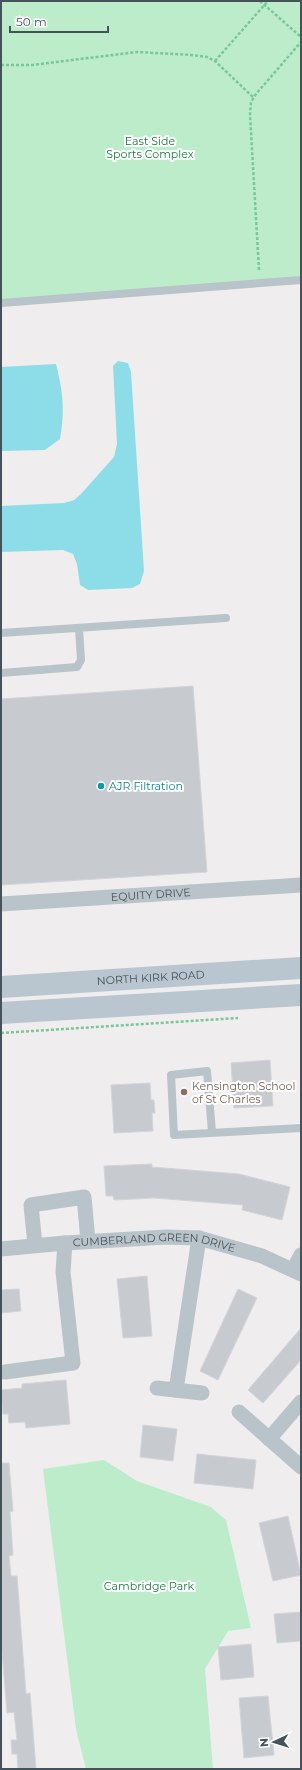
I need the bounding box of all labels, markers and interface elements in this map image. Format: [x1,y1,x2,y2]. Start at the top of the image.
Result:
scale bar [10,8,108,34]
text: 50 m [16,14,47,29]
park label: East Side Sports Complex [106,134,194,161]
place label: AJR Filtration [109,779,183,793]
marker: AJR Filtration [96,781,106,791]
street label: EQUITY DRIVE [110,885,191,904]
street label: NORTH KIRK ROAD [96,967,205,988]
place label: Kensington School of St Charles [192,1079,295,1106]
marker: Kensington School of St Charles [179,1087,189,1097]
street label: CUMBERLAND GREEN DRIVE [72,1230,237,1255]
park label: Cambridge Park [104,1579,195,1593]
north arrow [254,1722,294,1762]
text: N [257,1738,271,1748]

